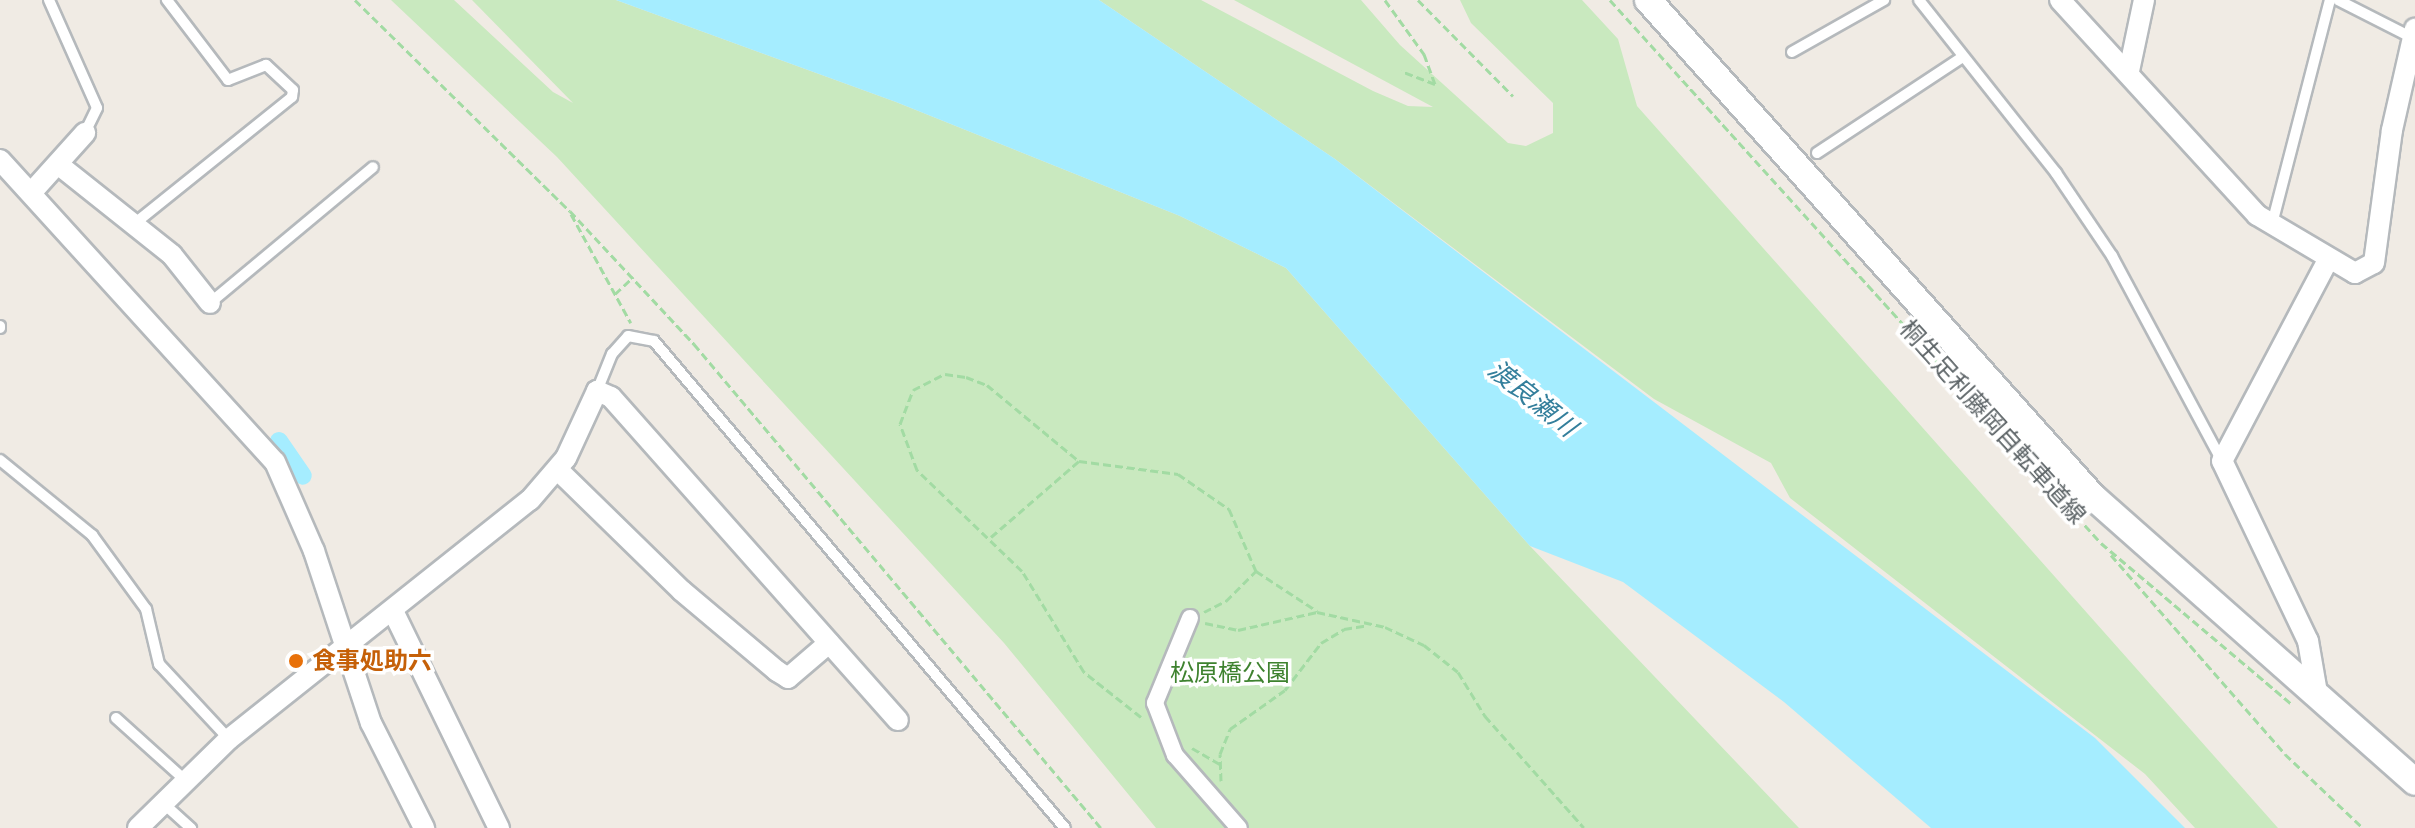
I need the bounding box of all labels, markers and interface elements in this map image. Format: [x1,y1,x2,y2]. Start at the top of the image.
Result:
street label: 桐生足利藤岡自転車道線 [1894,314,2092,530]
water label: 渡良瀬川 [1482,354,1582,444]
place label: 食事処助六 [312,647,432,675]
marker: 食事処助六 [287,652,305,670]
park label: 松原橋公園 [1170,659,1290,687]

